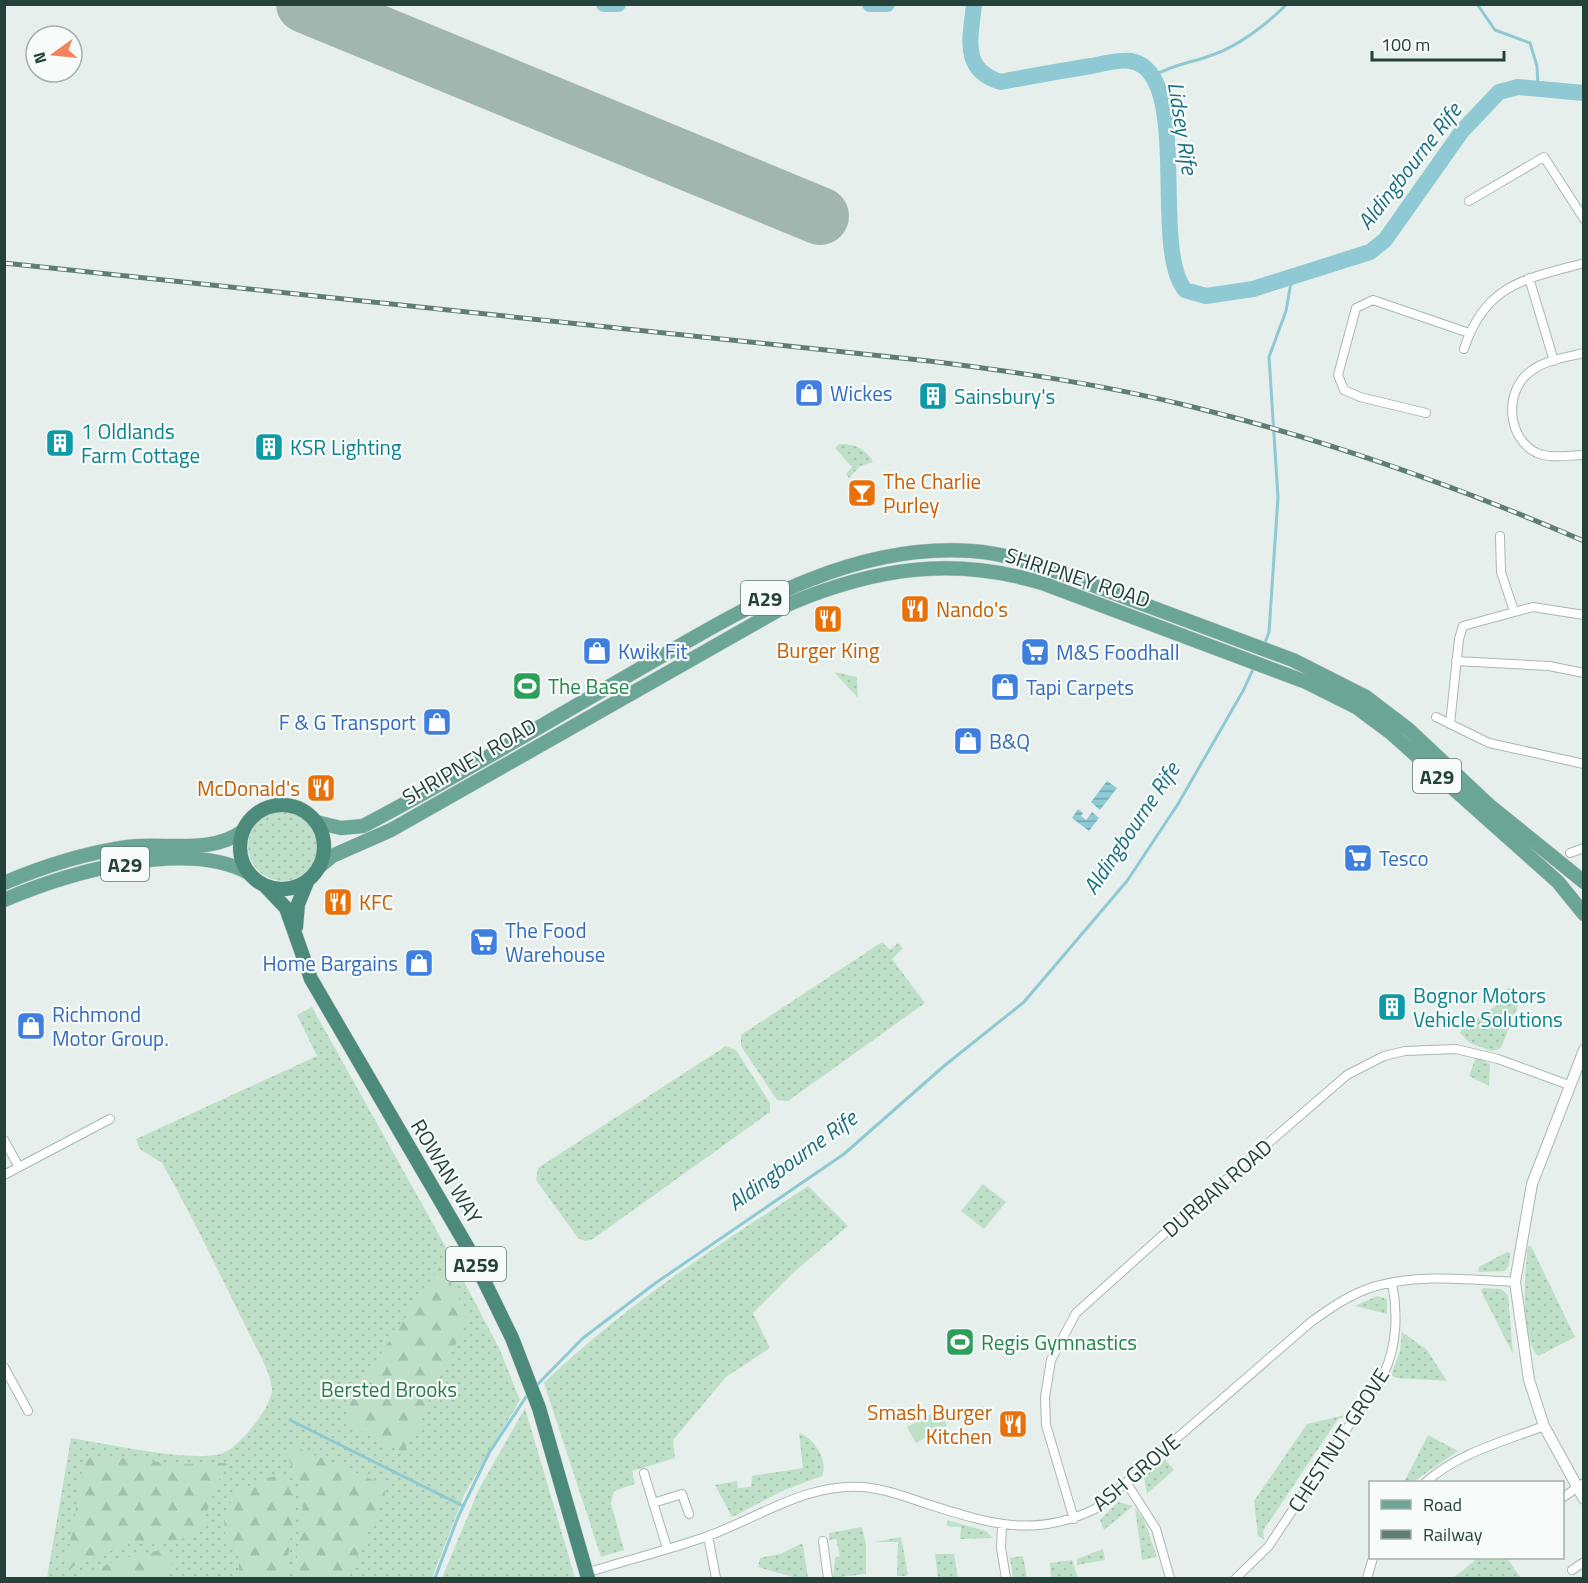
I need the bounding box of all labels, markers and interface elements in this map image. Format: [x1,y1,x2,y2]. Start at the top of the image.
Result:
north arrow [24,24,84,84]
scale bar [1372,24,1504,62]
text: 100 m [1381,31,1430,58]
text: N [26,49,53,66]
water label: Lidsey Rife [1159,79,1207,178]
water label: Aldingbourne Rife [1348,94,1471,237]
shop icon: Wickes [793,377,825,409]
place label: Wickes [830,377,893,409]
building icon: Sainsbury's [917,380,949,412]
place label: Sainsbury's [954,380,1055,412]
place label: 1 Oldlands Farm Cottage [81,415,200,471]
building icon: 1 Oldlands Farm Cottage [44,427,76,459]
building icon: KSR Lighting [253,431,285,463]
place label: KSR Lighting [290,431,402,463]
place label: The Charlie Purley [883,465,981,521]
bar icon: The Charlie Purley [846,477,878,509]
street label: SHRIPNEY ROAD [1002,539,1154,615]
road number: A29 [741,581,789,615]
restaurant icon: Nando's [899,593,931,625]
place label: Nando's [936,593,1008,625]
restaurant icon: Burger King [812,603,844,635]
place label: Burger King [776,634,880,666]
shop icon: Kwik Fit [581,635,613,667]
place label: Kwik Fit [618,635,688,667]
supermarket icon: M&S Foodhall [1019,636,1051,668]
place label: M&S Foodhall [1056,636,1180,668]
sports icon: The Base [511,670,543,702]
place label: The Base [548,670,629,702]
shop icon: Tapi Carpets [989,671,1021,703]
place label: Tapi Carpets [1026,671,1134,703]
place label: F & G Transport [279,706,417,738]
shop icon: F & G Transport [421,706,453,738]
street label: SHRIPNEY ROAD [396,710,542,812]
shop icon: B&Q [952,725,984,757]
place label: B&Q [989,725,1030,757]
water label: Aldingbourne Rife [1074,754,1189,901]
road number: A29 [1413,759,1461,793]
place label: McDonald's [197,772,300,804]
restaurant icon: McDonald's [305,772,337,804]
supermarket icon: Tesco [1342,842,1374,874]
place label: Tesco [1379,842,1429,874]
road number: A29 [101,847,149,881]
restaurant icon: KFC [322,886,354,918]
place label: KFC [359,886,393,918]
place label: The Food Warehouse [505,914,605,970]
supermarket icon: The Food Warehouse [468,926,500,958]
place label: Home Bargains [263,947,398,979]
shop icon: Home Bargains [403,947,435,979]
place label: Bognor Motors Vehicle Solutions [1413,979,1563,1035]
building icon: Bognor Motors Vehicle Solutions [1376,991,1408,1023]
place label: Richmond Motor Group. [52,998,169,1054]
shop icon: Richmond Motor Group. [15,1010,47,1042]
water label: Aldingbourne Rife [720,1100,865,1219]
street label: ROWAN WAY [403,1113,491,1230]
street label: DURBAN ROAD [1155,1131,1279,1245]
road number: A259 [446,1247,506,1281]
sports icon: Regis Gymnastics [944,1326,976,1358]
place label: Regis Gymnastics [981,1326,1137,1358]
street label: CHESTNUT GROVE [1279,1362,1397,1518]
park label: Bersted Brooks [321,1373,457,1405]
place label: Smash Burger Kitchen [867,1396,992,1452]
restaurant icon: Smash Burger Kitchen [997,1408,1029,1440]
street label: ASH GROVE [1085,1426,1187,1518]
legend [1369,1481,1564,1559]
text: Road [1423,1491,1462,1518]
text: Railway [1423,1521,1483,1548]

